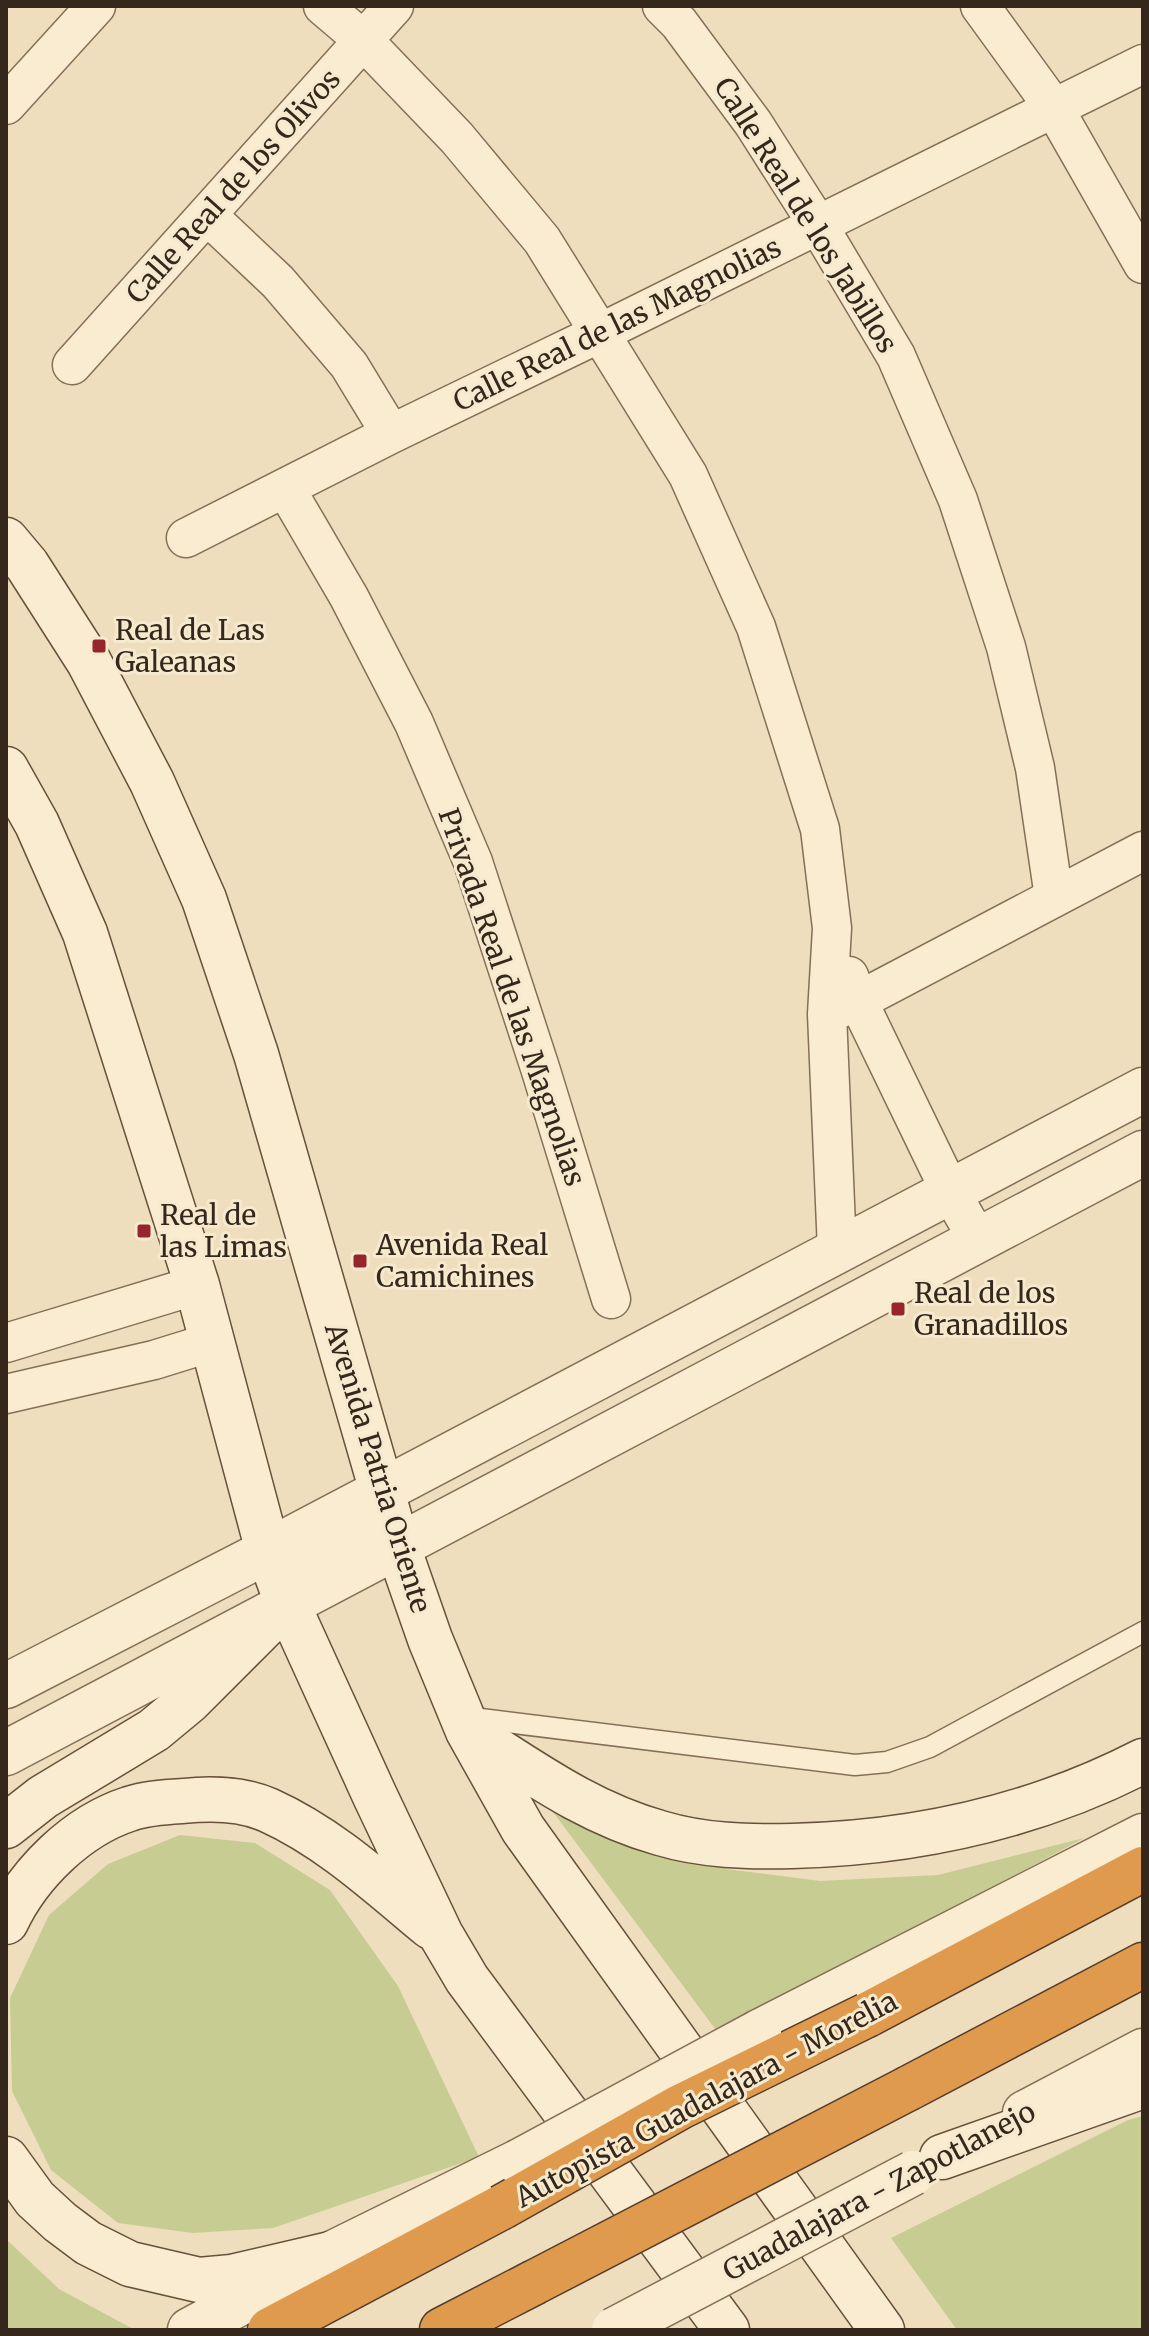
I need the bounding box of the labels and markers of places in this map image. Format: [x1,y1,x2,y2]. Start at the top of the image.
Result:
place label: Real de Las Galeanas [115,612,265,680]
marker: Real de Las Galeanas [90,637,108,655]
place label: Real de las Limas [160,1197,287,1265]
marker: Real de las Limas [135,1222,153,1240]
place label: Avenida Real Camichines [375,1227,549,1295]
marker: Avenida Real Camichines [351,1252,369,1270]
place label: Real de los Granadillos [914,1275,1068,1343]
marker: Real de los Granadillos [889,1300,907,1318]

